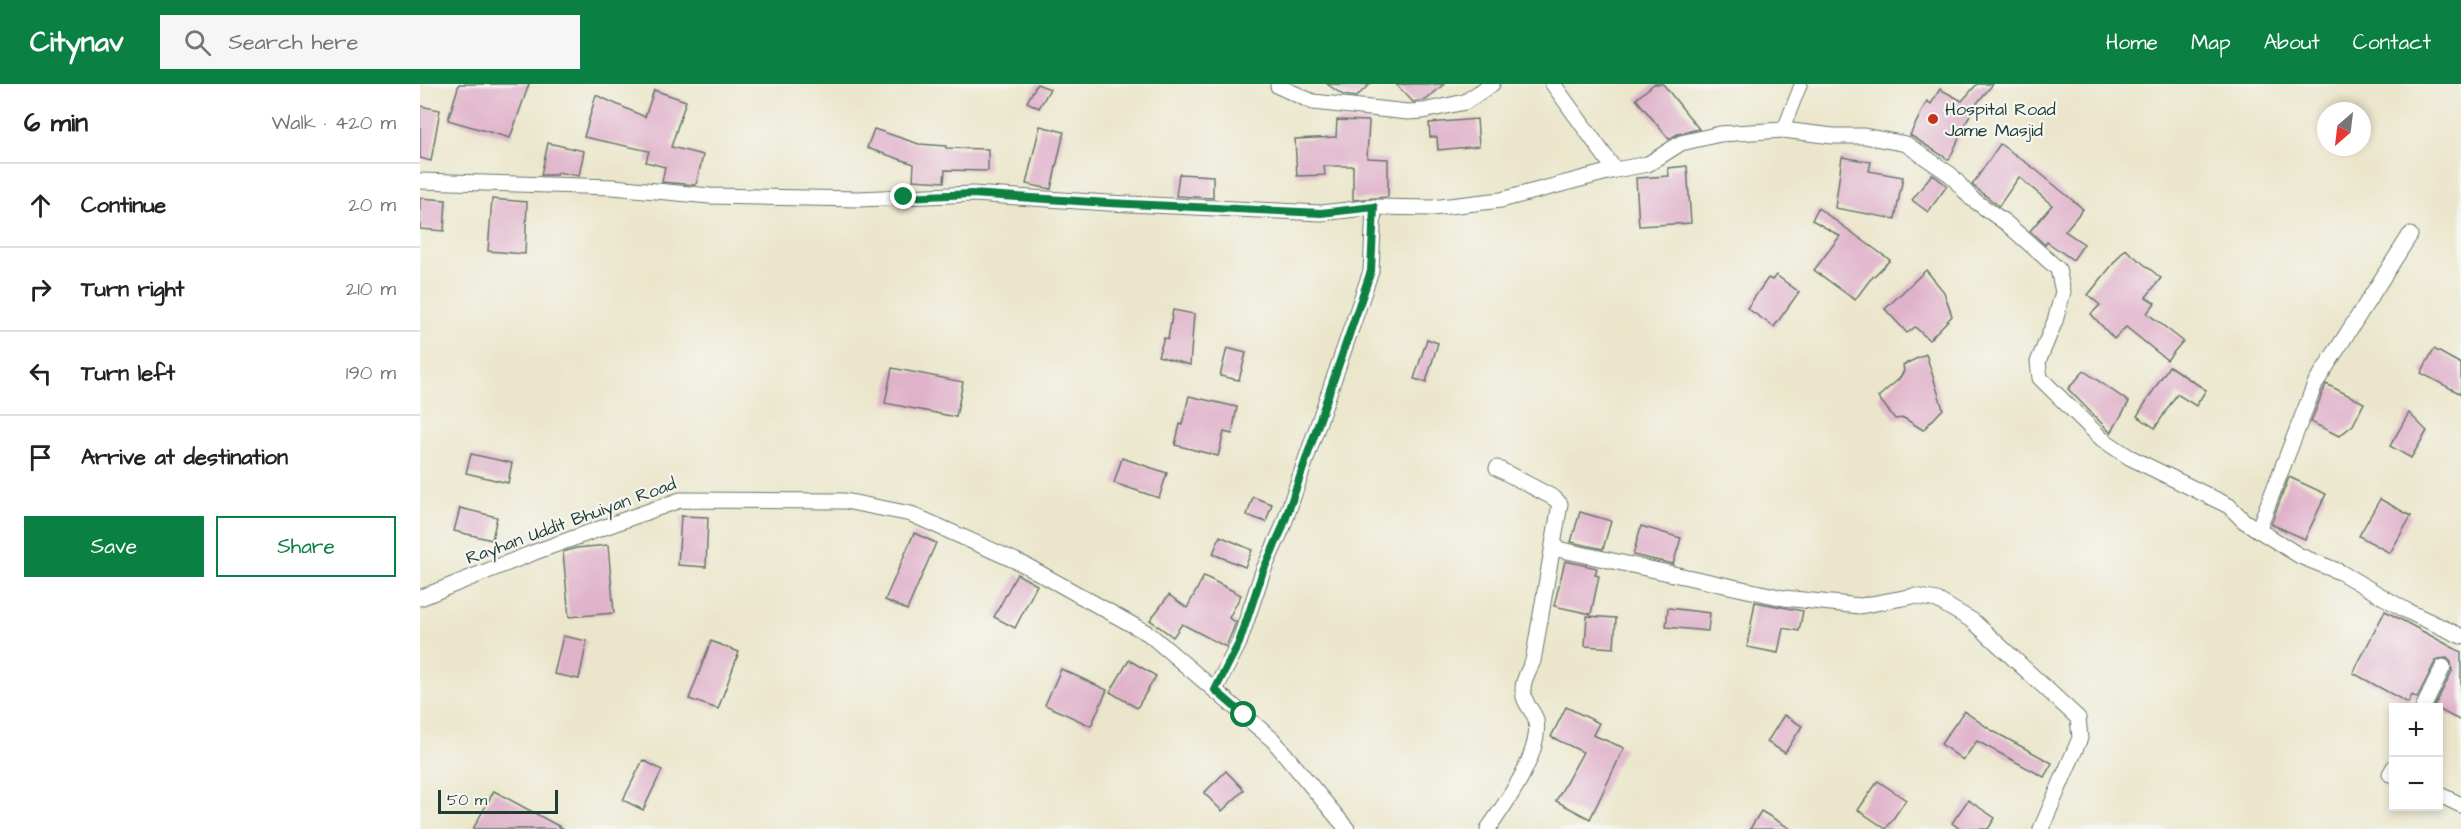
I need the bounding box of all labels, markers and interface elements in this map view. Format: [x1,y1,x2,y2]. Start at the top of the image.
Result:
search box [160,15,580,69]
text: Citynav [30,23,124,62]
icon: search [181,26,214,59]
text: Search here [229,27,358,58]
text: Home [2106,28,2158,57]
text: Map [2191,28,2231,57]
text: About [2264,28,2320,57]
text: Contact [2353,28,2431,57]
place label: Hospital Road Jame Masjid [1945,97,2056,143]
north arrow [2317,102,2371,156]
text: 6 min [24,105,88,141]
text: Walk · 420 m [272,109,396,137]
marker: Hospital Road Jame Masjid [1926,112,1940,126]
route end [890,183,916,209]
icon: ahead [24,189,57,222]
text: Continue [81,190,166,221]
text: 20 m [348,191,396,219]
icon: right [24,273,57,306]
text: Turn right [81,274,184,305]
text: 210 m [346,275,396,303]
icon: left [24,357,57,390]
text: Turn left [81,358,175,389]
text: 190 m [346,359,396,387]
icon: arrive [24,441,57,474]
text: Arrive at destination [81,442,288,473]
street label: Rayhan Uddit Bhuiyan Road [462,471,680,572]
button: Save [24,516,204,577]
button: Share [216,516,396,577]
route start [1230,701,1256,727]
map controls [2389,703,2443,811]
button: + [2389,703,2443,757]
button: − [2389,757,2443,811]
scale bar [438,787,558,814]
text: 50 m [447,789,487,811]

